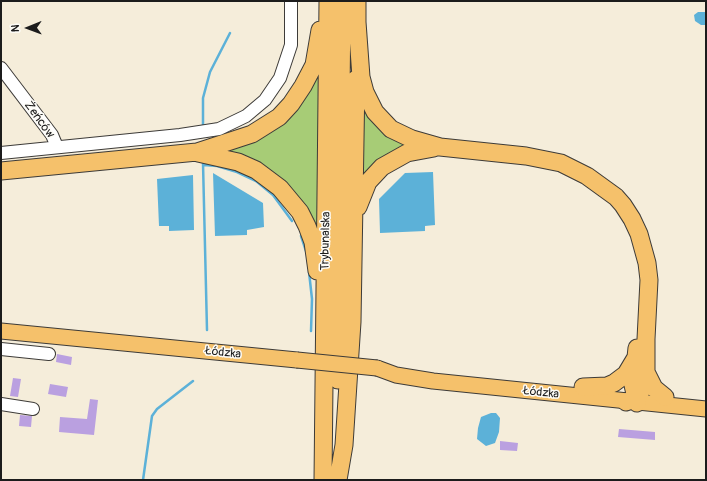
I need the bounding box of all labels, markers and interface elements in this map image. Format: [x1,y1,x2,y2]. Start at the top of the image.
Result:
north arrow [8,8,48,48]
text: N [9,24,22,32]
street label: Żeńców [21,99,57,141]
street label: Trybunalska [318,211,334,271]
street label: Łódzka [204,344,242,362]
street label: Łódzka [522,384,560,402]

